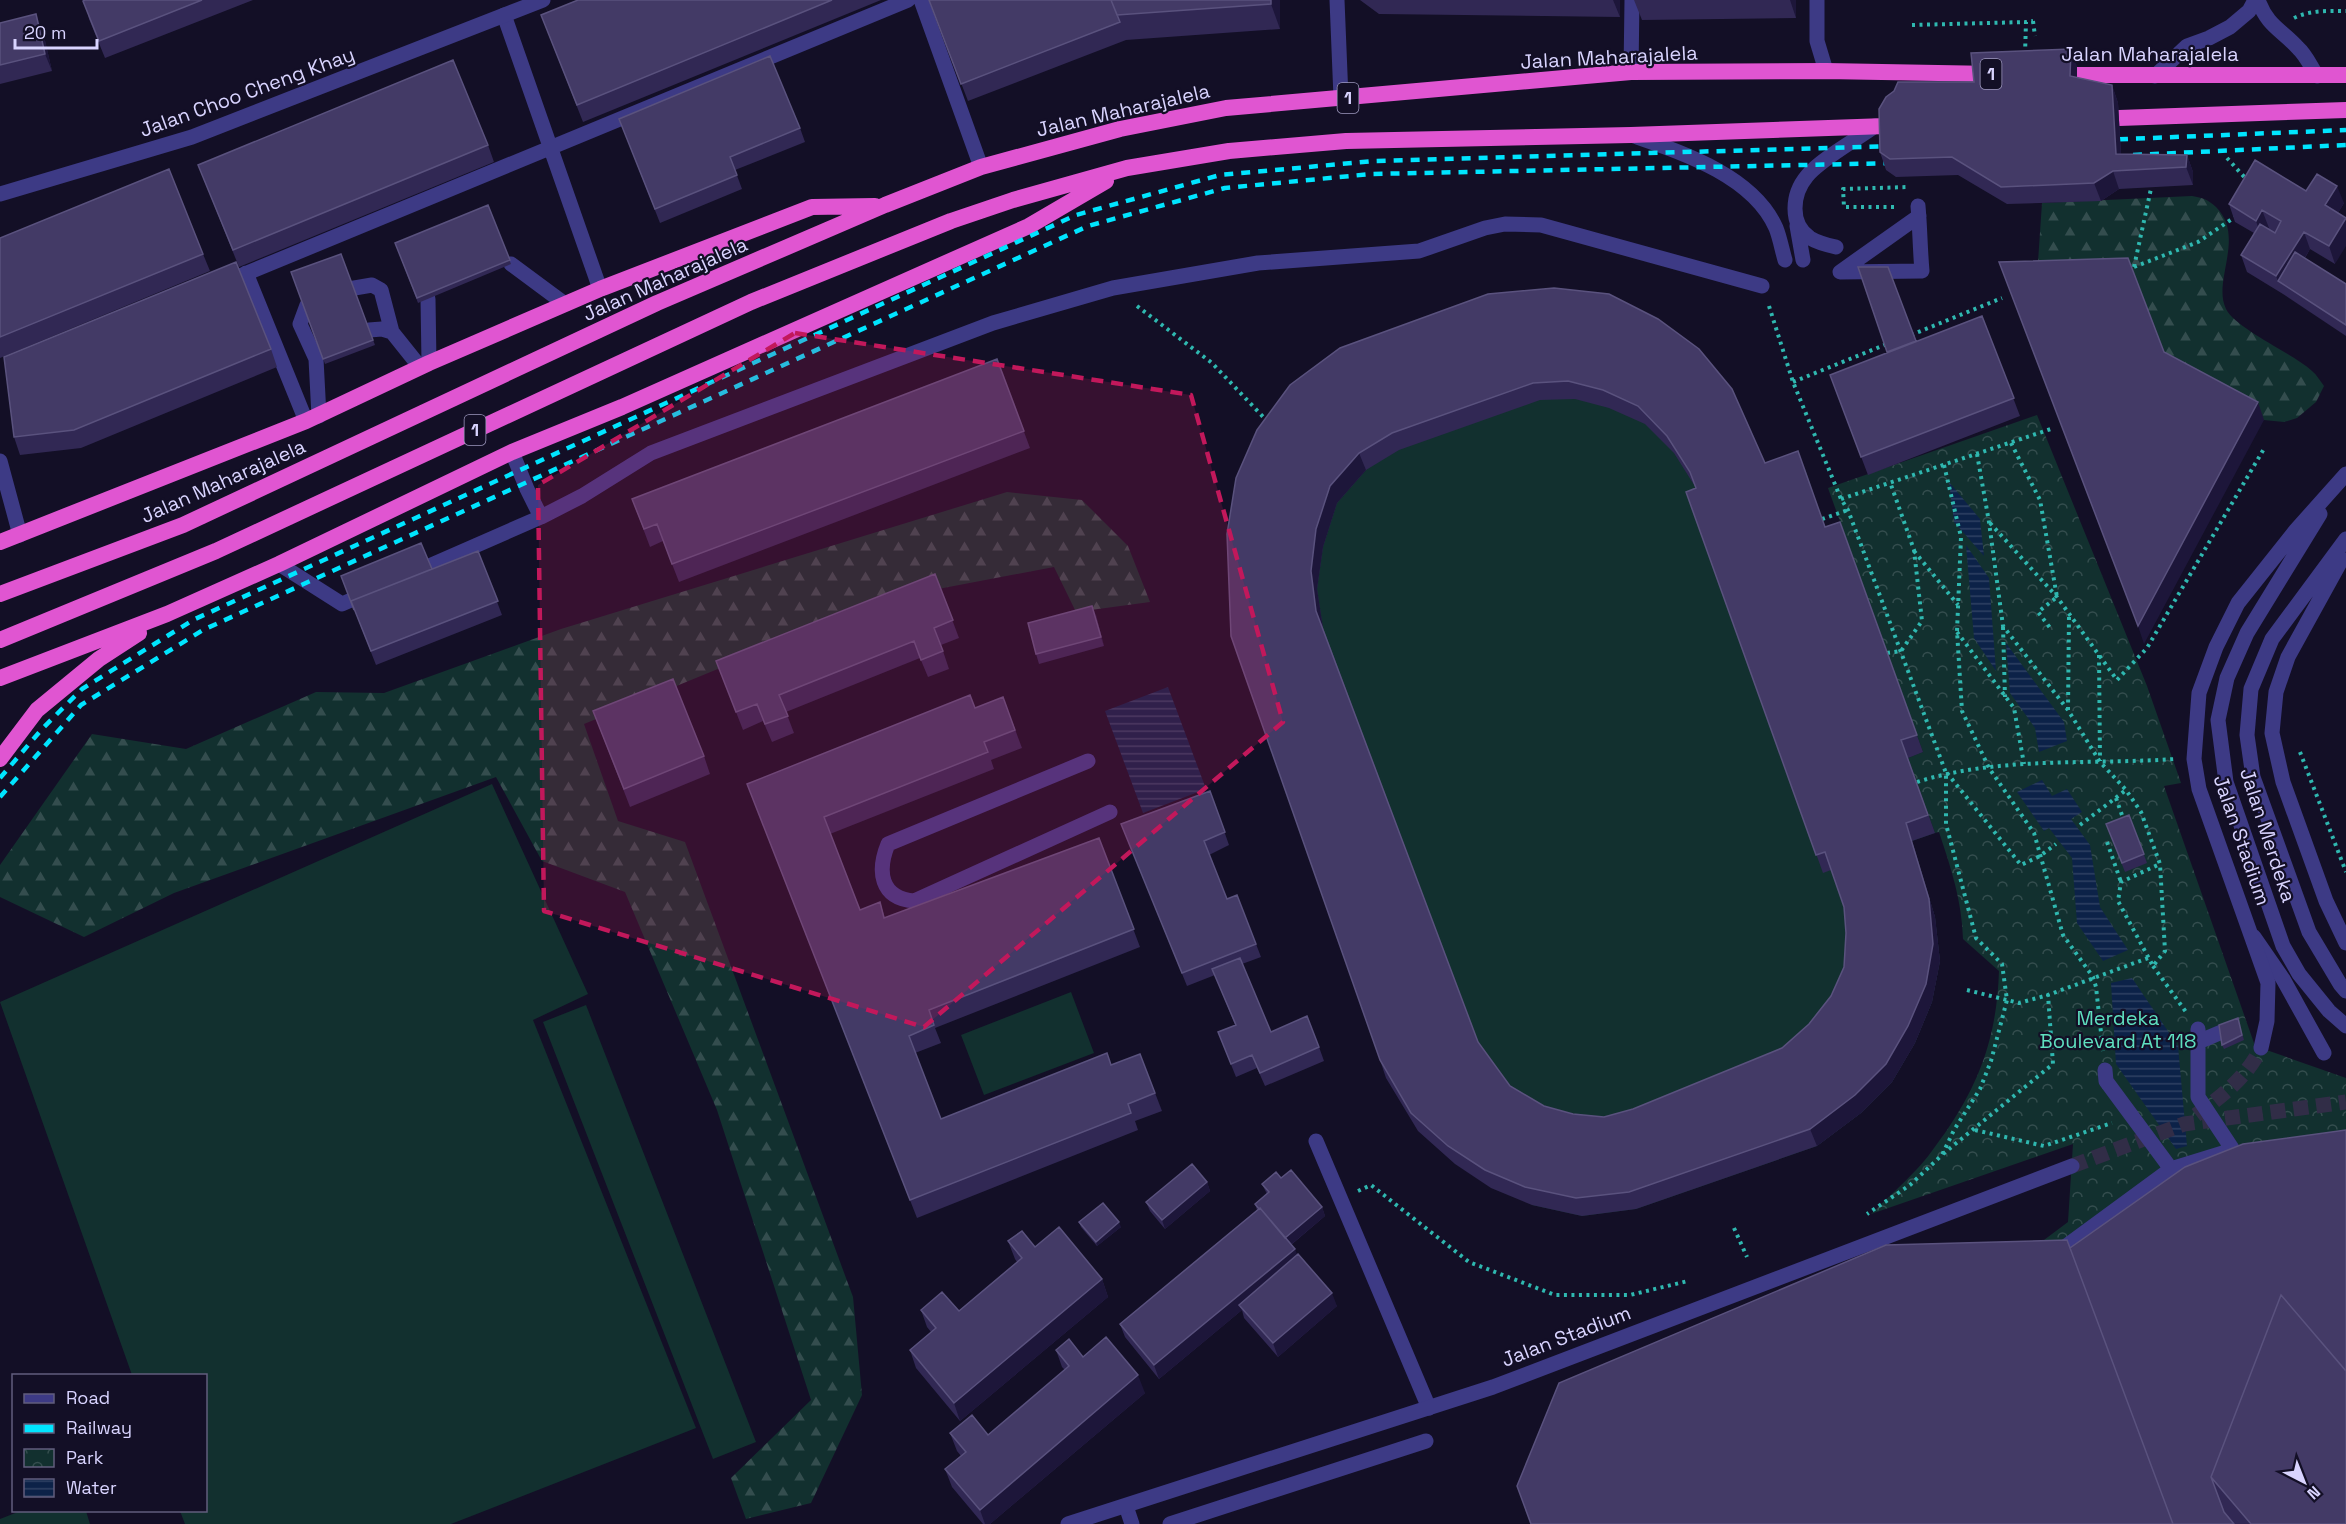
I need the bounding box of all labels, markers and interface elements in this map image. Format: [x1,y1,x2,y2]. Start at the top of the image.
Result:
scale bar [15,12,98,50]
text: 20 m [24,21,67,44]
street label: Jalan Maharajalela [1520,39,1698,75]
street label: Jalan Choo Cheng Khay [136,41,358,143]
street label: Jalan Maharajalela [2061,41,2239,67]
road number: 1 [1980,59,2002,89]
street label: Jalan Maharajalela [1034,77,1212,143]
road number: 1 [1338,83,1358,113]
street label: Jalan Maharajalela [579,231,751,327]
road number: 1 [464,415,486,445]
street label: Jalan Maharajalela [137,433,309,529]
street label: Jalan Merdeka [2234,765,2302,905]
street label: Jalan Stadium [2207,771,2277,909]
park label: Merdeka Boulevard At 118 [2040,1005,2196,1054]
street label: Jalan Stadium [1498,1299,1634,1373]
legend [12,1374,207,1512]
text: Road [66,1386,110,1409]
text: Railway [66,1416,132,1439]
text: Park [66,1446,104,1469]
north arrow [2274,1452,2334,1512]
text: Water [66,1476,117,1499]
text: N [2303,1481,2325,1504]

